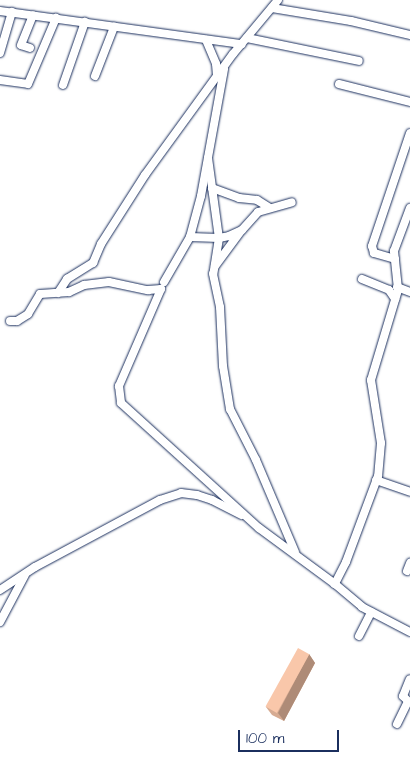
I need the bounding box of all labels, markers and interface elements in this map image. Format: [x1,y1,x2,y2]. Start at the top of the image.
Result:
scale bar [240,720,341,752]
text: 100 m [246,728,285,749]

